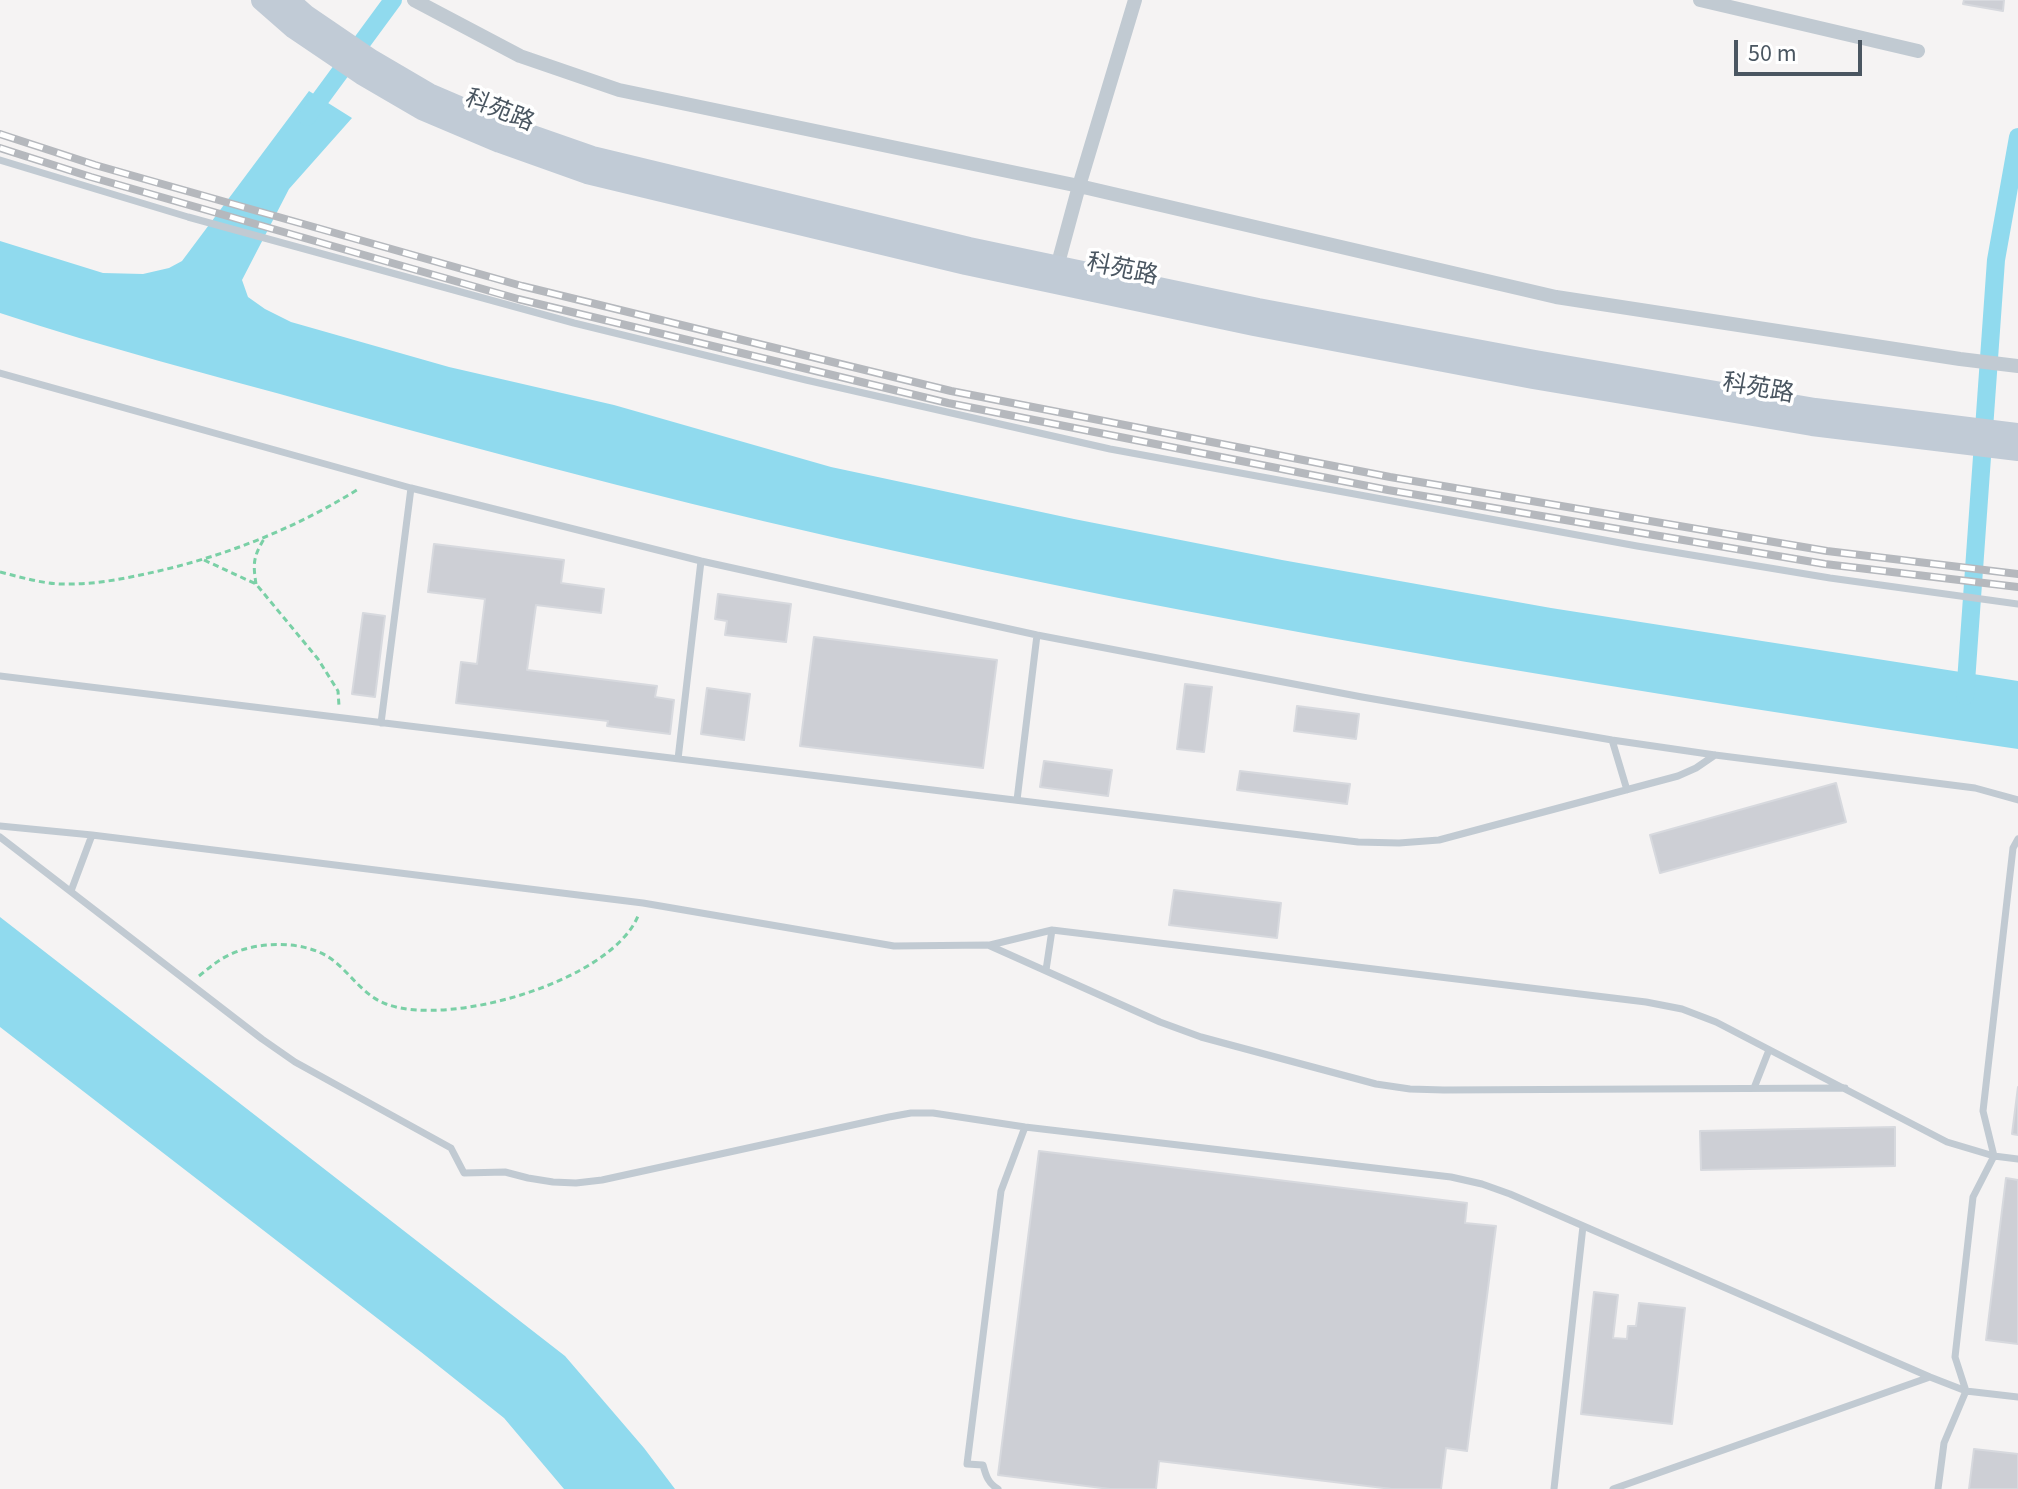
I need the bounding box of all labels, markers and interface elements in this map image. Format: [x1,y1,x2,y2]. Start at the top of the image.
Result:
scale bar [1738,24,1866,74]
text: 50 m [1748,36,1797,71]
street label: 科苑路 [460,85,538,139]
street label: 科苑路 [1084,249,1160,293]
street label: 科苑路 [1720,370,1796,410]

